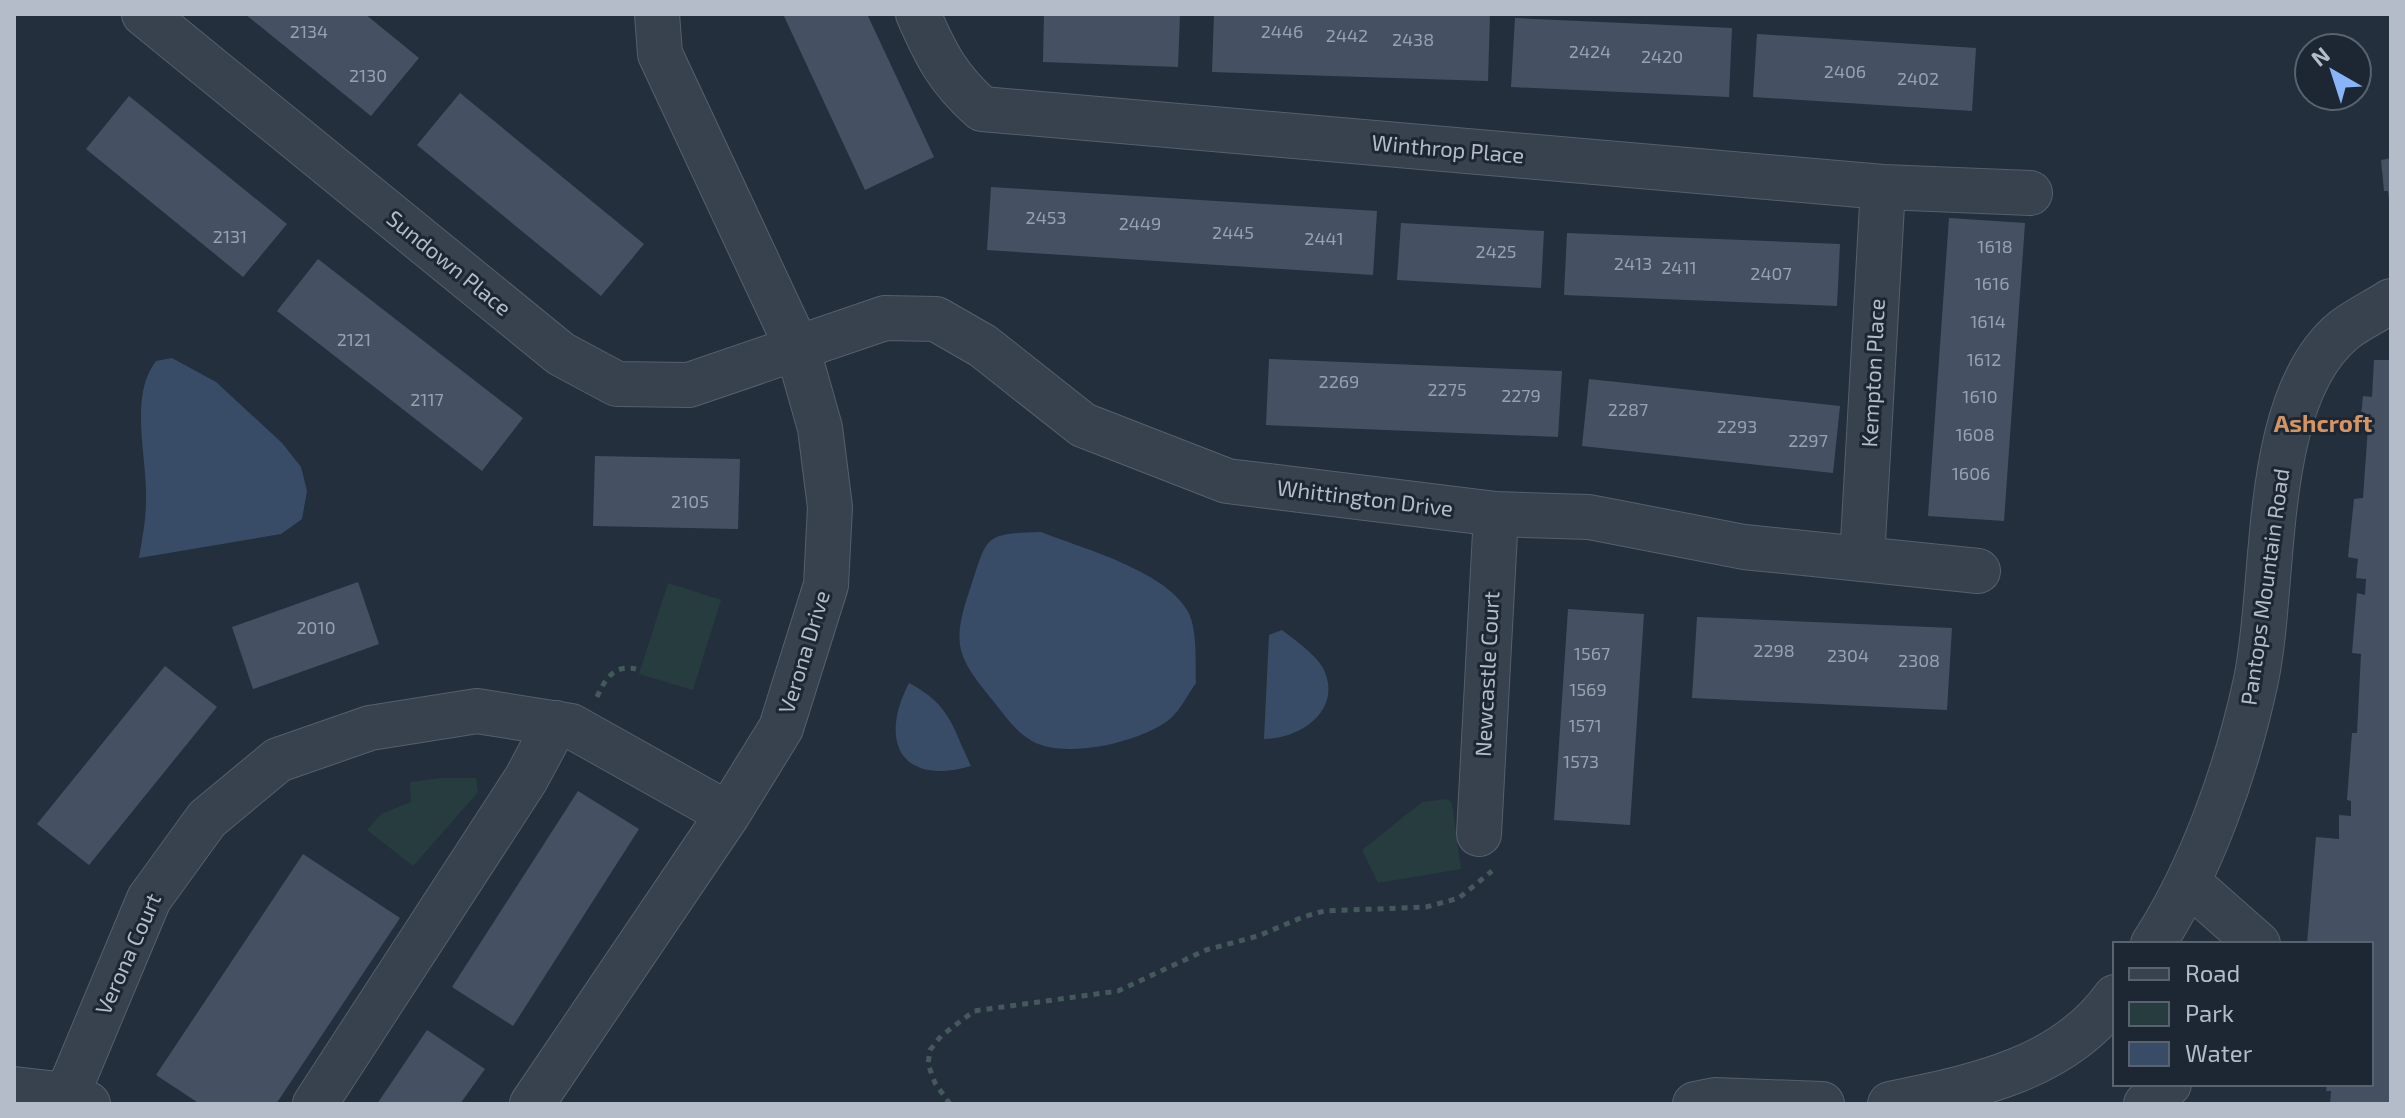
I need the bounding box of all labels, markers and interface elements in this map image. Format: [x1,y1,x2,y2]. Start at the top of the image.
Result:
house number: 2134 [290,20,328,42]
house number: 2446 [1261,20,1303,42]
house number: 2442 [1326,24,1368,46]
house number: 2438 [1392,28,1434,50]
north arrow [2293,32,2373,112]
house number: 2424 [1569,40,1611,62]
text: N [2305,41,2334,71]
house number: 2420 [1641,45,1683,67]
house number: 2406 [1824,60,1866,82]
house number: 2130 [349,64,387,86]
house number: 2402 [1897,67,1939,89]
street label: Winthrop Place [1371,128,1525,168]
street label: Sundown Place [382,204,517,320]
house number: 2453 [1026,206,1066,228]
house number: 2449 [1119,212,1161,234]
house number: 2445 [1212,221,1254,243]
house number: 2131 [213,225,247,247]
house number: 2441 [1304,227,1344,249]
house number: 1618 [1977,235,2013,257]
house number: 2425 [1476,240,1516,262]
house number: 2413 [1614,252,1652,274]
house number: 2411 [1661,256,1697,278]
house number: 2407 [1750,262,1792,284]
house number: 1616 [1975,272,2009,294]
street label: Kempton Place [1855,298,1889,448]
house number: 1614 [1970,310,2006,332]
house number: 2121 [337,328,371,350]
house number: 1612 [1967,348,2001,370]
house number: 2269 [1319,370,1359,392]
house number: 2275 [1427,378,1467,400]
house number: 2279 [1501,384,1541,406]
house number: 1610 [1962,385,1998,407]
house number: 2117 [410,388,444,410]
house number: 2287 [1608,398,1648,420]
district label: Ashcroft [2274,408,2373,437]
house number: 2293 [1717,415,1757,437]
house number: 1608 [1955,423,1995,445]
house number: 2297 [1788,429,1828,451]
house number: 1606 [1952,462,1990,484]
street label: Pantops Mountain Road [2235,467,2294,707]
street label: Whittington Drive [1276,473,1455,521]
house number: 2105 [671,490,709,512]
street label: Verona Drive [772,587,834,716]
street label: Newcastle Court [1469,590,1503,757]
house number: 2010 [297,616,336,638]
house number: 2298 [1753,639,1795,661]
house number: 1567 [1574,642,1610,664]
house number: 2304 [1827,644,1869,666]
house number: 2308 [1898,649,1940,671]
house number: 1569 [1569,678,1607,700]
house number: 1571 [1568,714,1602,736]
house number: 1573 [1563,750,1599,772]
street label: Verona Court [89,889,165,1018]
legend [2113,942,2373,1086]
text: Road [2185,958,2240,987]
text: Park [2185,998,2234,1027]
text: Water [2185,1038,2253,1067]

